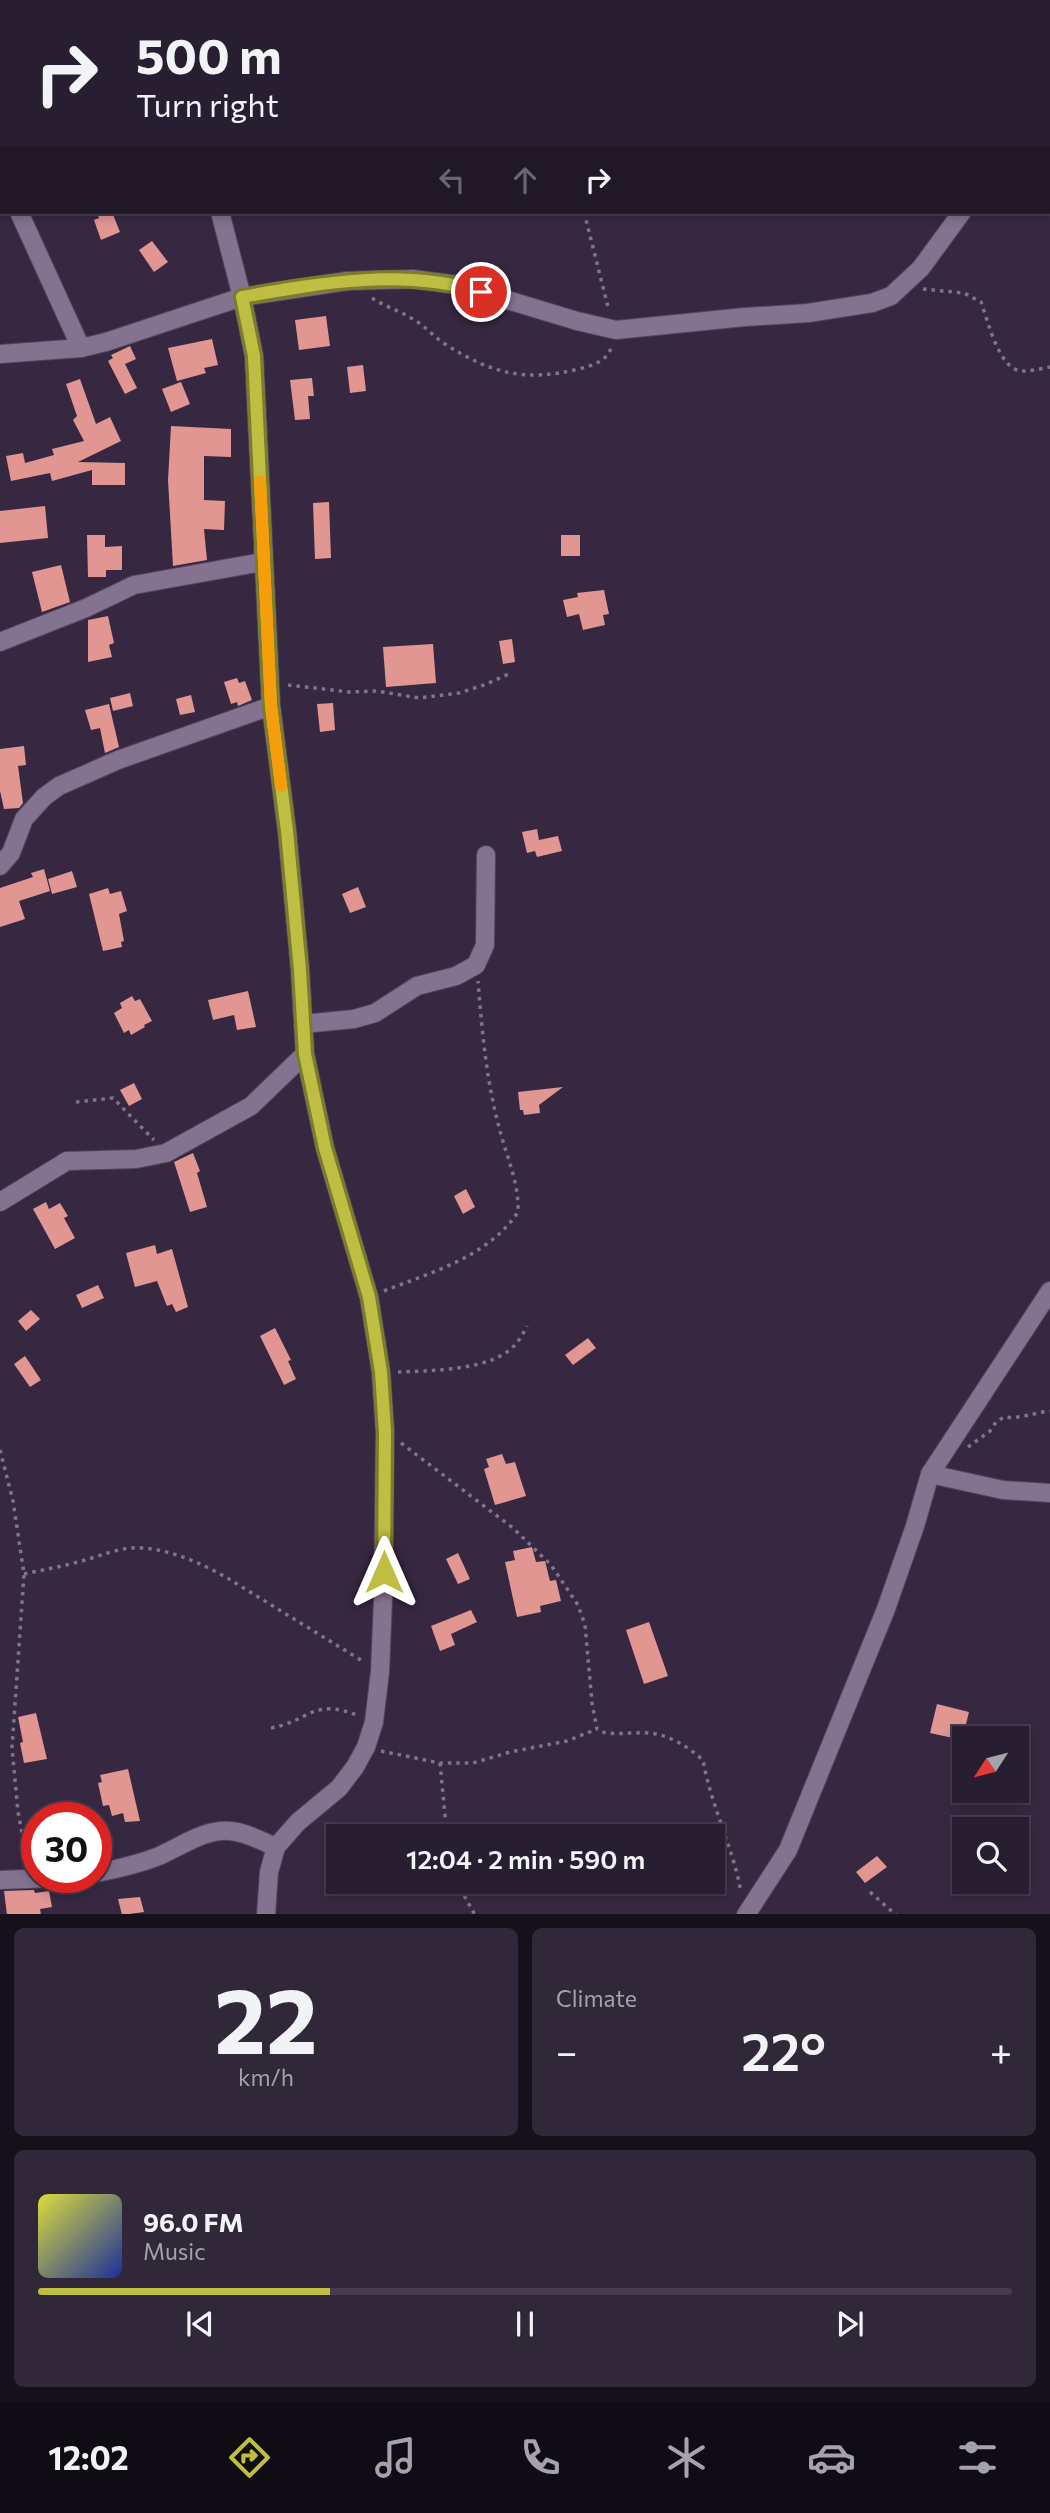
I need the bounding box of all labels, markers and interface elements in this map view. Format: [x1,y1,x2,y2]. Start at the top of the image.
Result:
text: 500 m [136,24,282,84]
icon: right [21,28,112,119]
text: Turn right [136,84,279,124]
icon: left [433,161,471,199]
icon: ahead [506,161,544,199]
icon: right [579,161,617,199]
pin [451,262,511,322]
icon: arrive [462,273,500,311]
position arrow [347,1535,421,1609]
north arrow [952,1726,1029,1802]
map controls [952,1726,1029,1894]
speed limit sign: 30 [21,1802,112,1893]
button: search [952,1817,1029,1894]
text: 12:04 · 2 min · 590 m [406,1843,645,1874]
text: 22 [214,1961,318,2073]
text: Climate [556,1984,637,2012]
text: 22° [741,2018,826,2082]
text: − [556,2027,578,2074]
text: + [990,2027,1012,2074]
text: km/h [238,2063,294,2091]
text: 96.0 FM [143,2206,244,2237]
text: Music [143,2237,206,2265]
icon: previous [181,2305,219,2343]
icon: pause [506,2305,544,2343]
icon: next [831,2305,869,2343]
icon: directions [225,2433,274,2482]
icon: music [371,2433,420,2482]
icon: phone [516,2433,565,2482]
icon: climate [662,2433,711,2482]
icon: car [807,2433,856,2482]
icon: filters [953,2433,1002,2482]
text: 12:02 [48,2437,129,2477]

